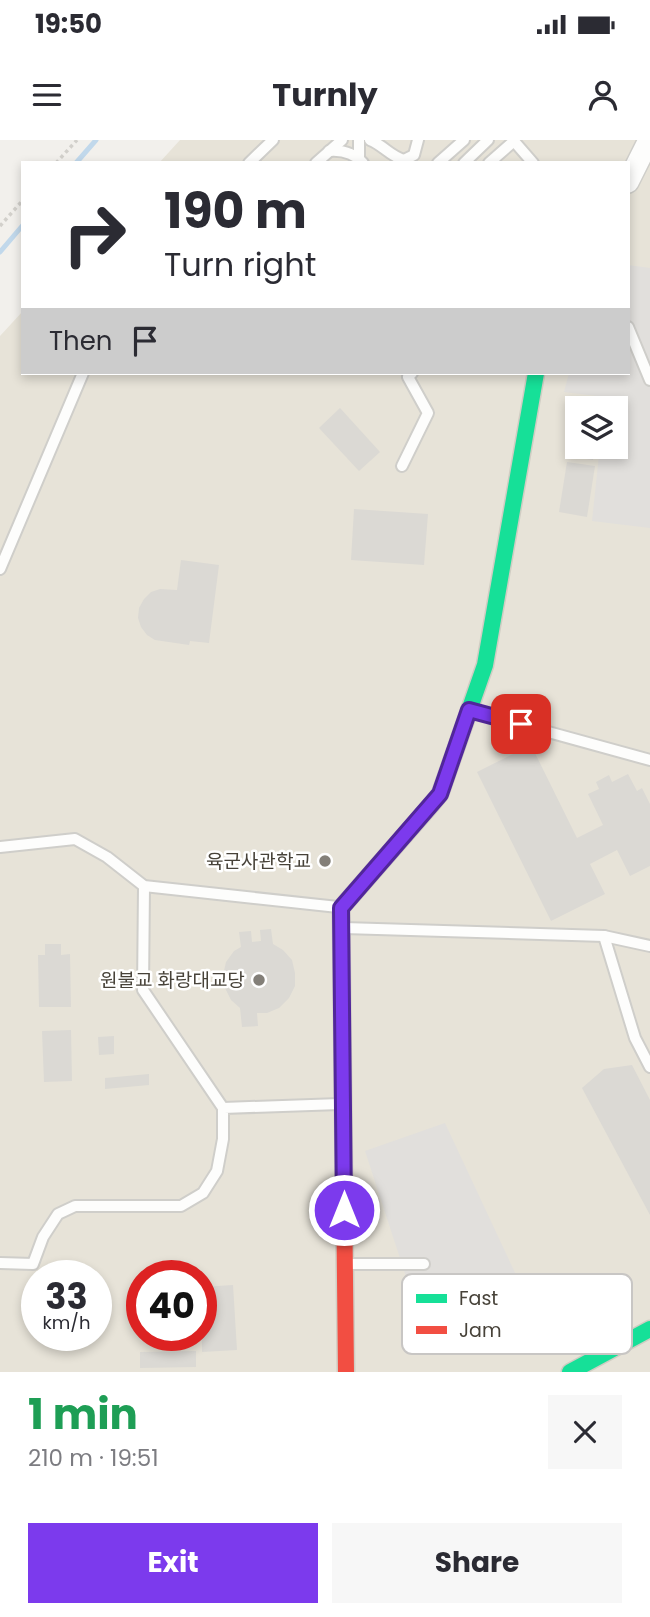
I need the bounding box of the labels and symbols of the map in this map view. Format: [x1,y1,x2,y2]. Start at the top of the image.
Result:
pin [491,694,551,754]
place label: 육군사관학교 [206,848,311,875]
marker: 육군사관학교 [317,853,333,869]
place label: 원불교 화랑대교당 [100,967,245,994]
marker: 원불교 화랑대교당 [251,972,267,988]
position arrow [307,1173,381,1247]
speed limit sign: 40 [126,1260,217,1351]
legend [402,1274,632,1354]
text: Fast [459,1285,498,1312]
text: Jam [459,1317,501,1344]

